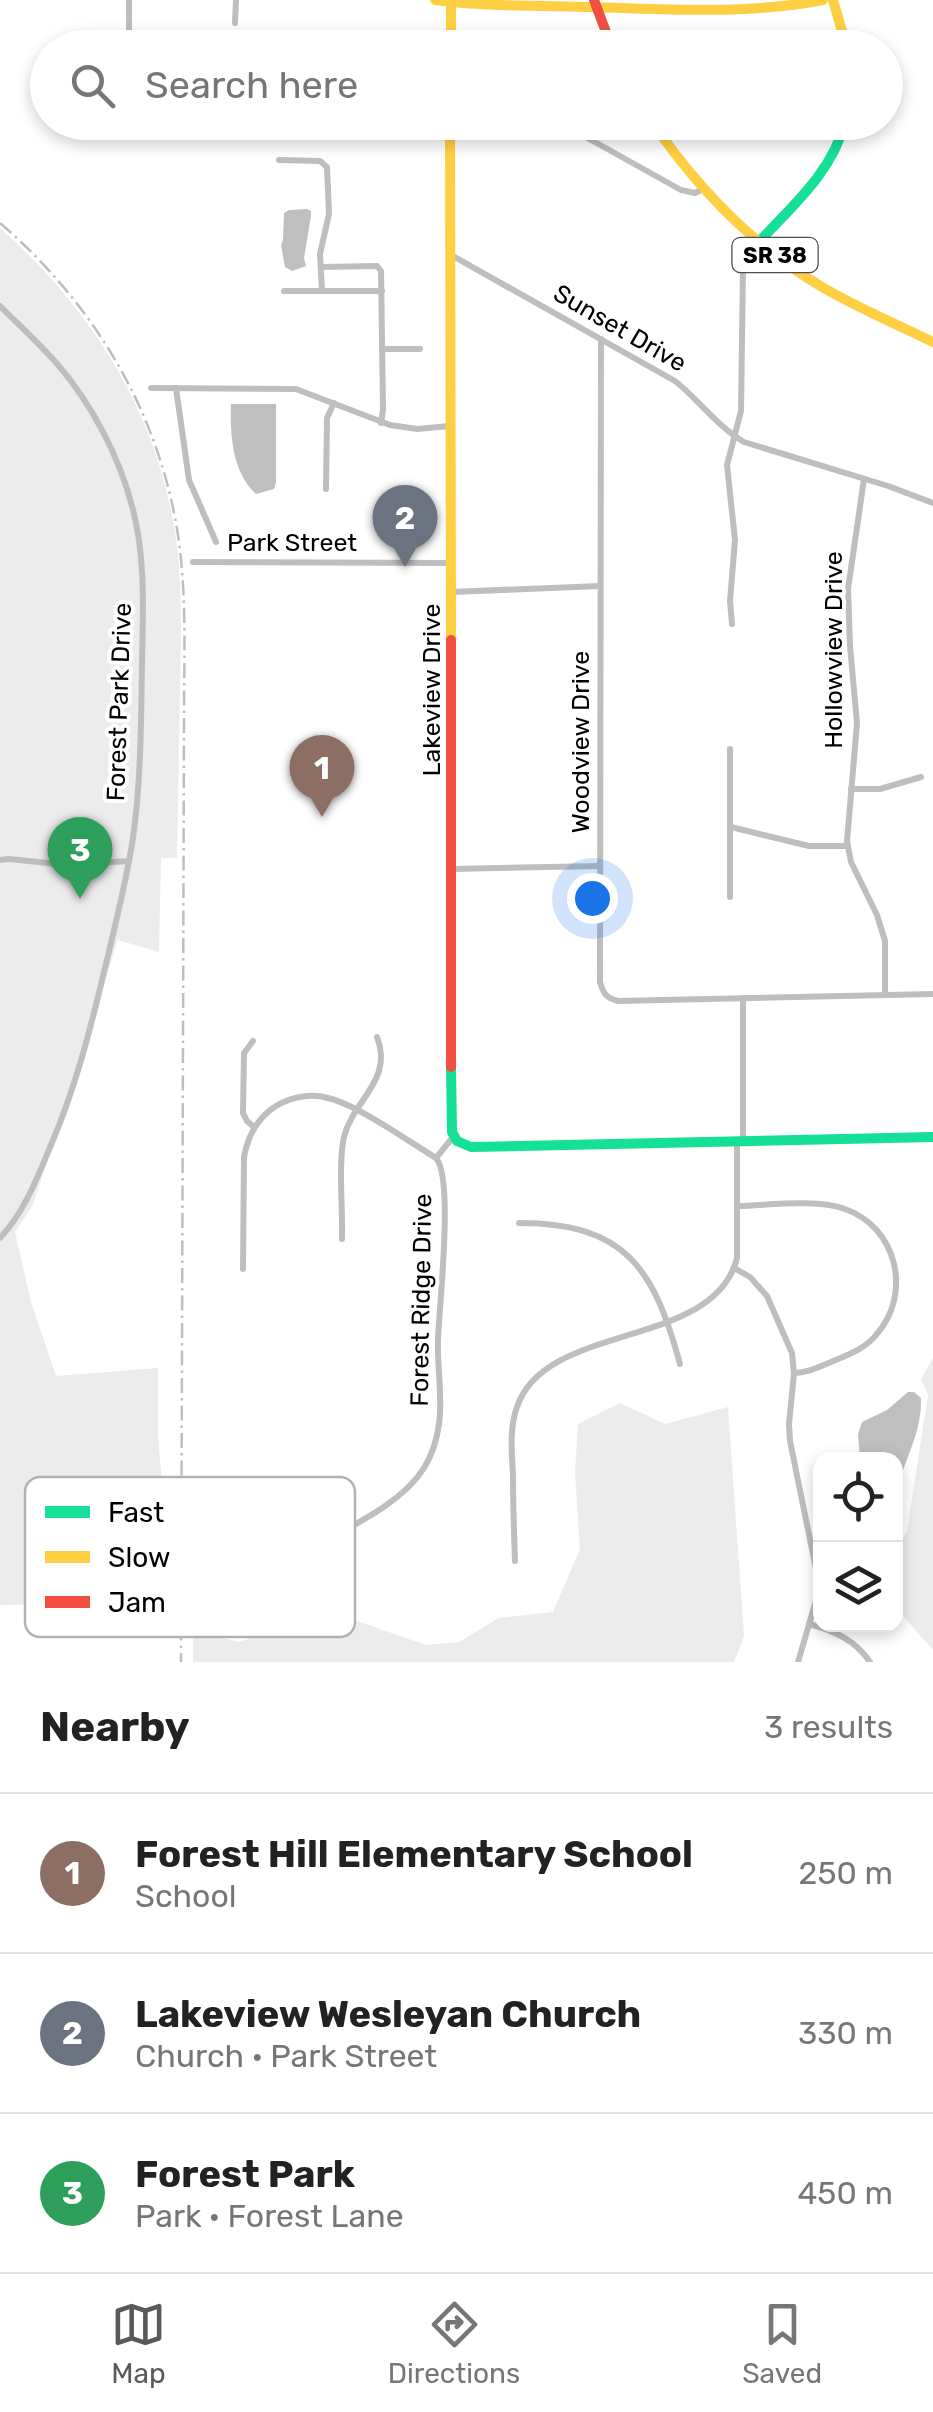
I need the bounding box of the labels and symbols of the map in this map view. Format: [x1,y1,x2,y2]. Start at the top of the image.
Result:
road number: SR 38 [732,238,818,272]
street label: Sunset Drive [548,278,692,378]
pin: 2 [372,484,438,567]
street label: Park Street [227,528,357,557]
street label: Hollowview Drive [819,551,848,749]
street label: Forest Park Drive [101,602,137,802]
street label: Lakeview Drive [417,603,446,777]
street label: Woodview Drive [566,651,595,833]
pin: 1 [290,734,354,817]
pin: 3 [48,816,112,899]
your location [567,873,618,924]
street label: Forest Ridge Drive [405,1193,437,1407]
legend [25,1477,355,1637]
text: Fast [108,1496,164,1529]
text: Slow [108,1541,170,1574]
text: Jam [108,1586,166,1619]

